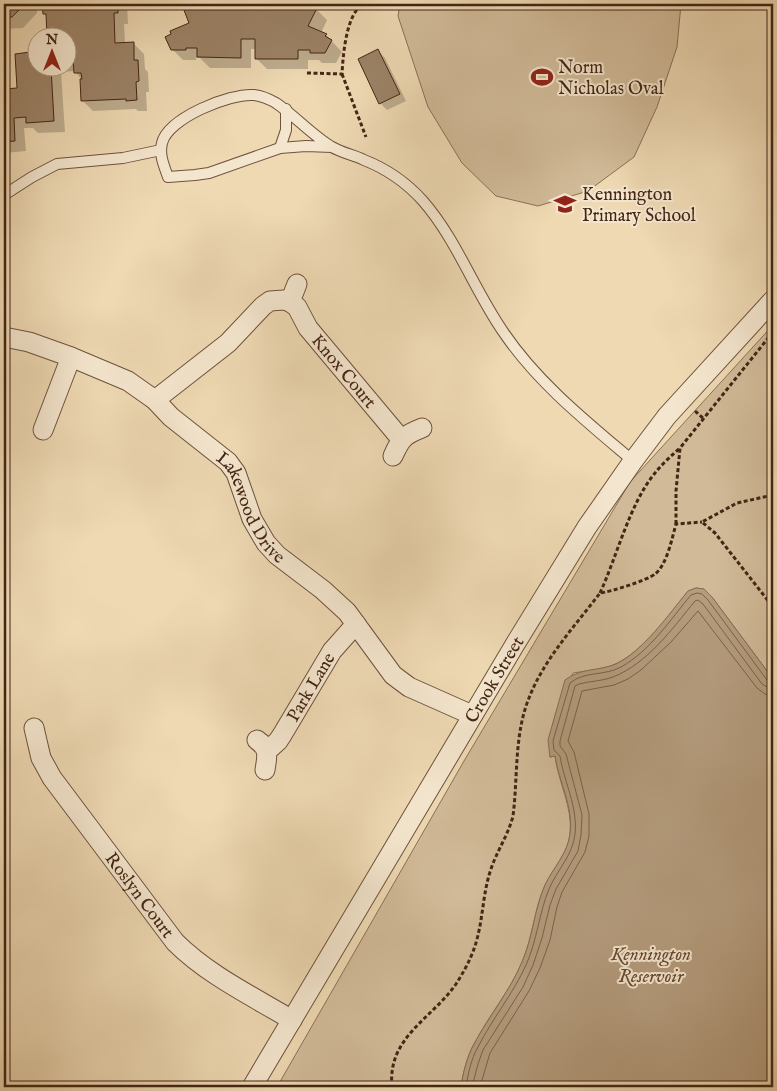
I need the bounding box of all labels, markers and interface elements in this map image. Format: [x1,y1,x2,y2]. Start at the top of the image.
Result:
north arrow [28,28,78,78]
text: N [45,31,58,49]
place label: Norm Nicholas Oval [558,57,664,101]
sports icon: Norm Nicholas Oval [529,64,555,90]
place label: Kennington Primary School [582,184,696,228]
school or university icon: Kennington Primary School [552,191,578,217]
street label: Knox Court [305,330,380,414]
street label: Lakewood Drive [211,447,289,570]
street label: Crook Street [461,633,530,728]
street label: Park Lane [282,649,341,727]
street label: Roslyn Court [99,849,178,943]
water label: Kennington Reservoir [610,943,691,989]

